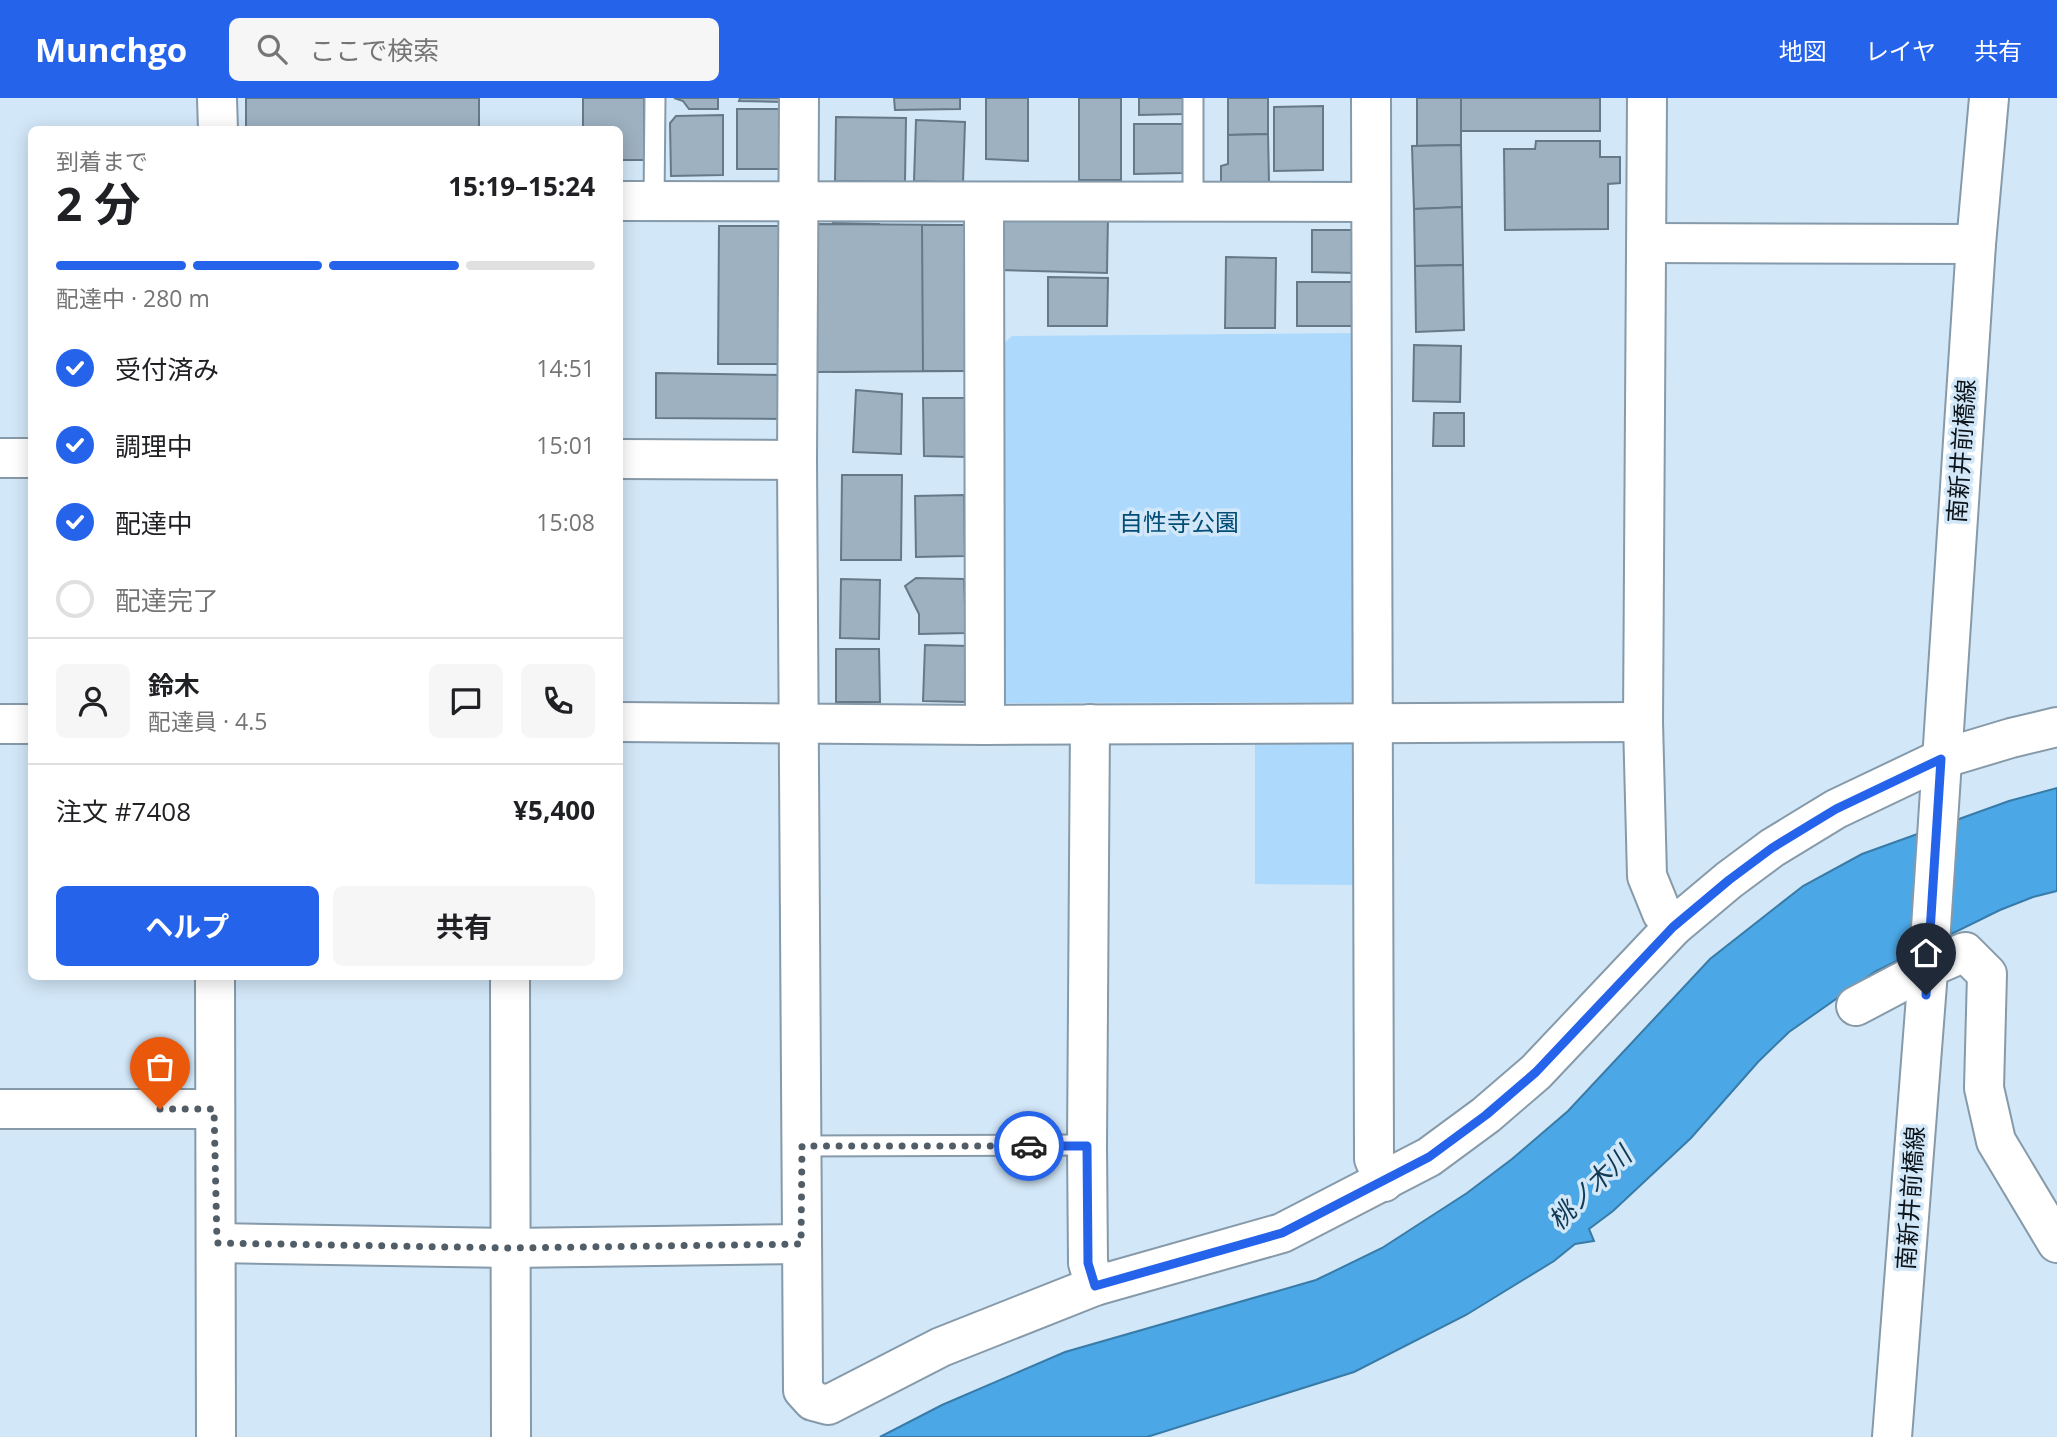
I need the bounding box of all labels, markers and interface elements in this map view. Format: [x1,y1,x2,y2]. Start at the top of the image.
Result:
search box [229,18,719,81]
text: Munchgo [35,27,187,72]
icon: search [253,30,291,68]
text: ここで検索 [309,32,439,68]
text: 地図 [1779,34,1827,67]
text: レイヤ [1865,34,1936,67]
text: 共有 [1974,34,2022,67]
text: 到着まで [56,145,148,177]
text: 15:19–15:24 [448,168,595,204]
text: 2 分 [56,172,140,234]
text: 配達中 · 280 m [56,282,210,314]
icon: check [56,349,94,387]
text: 受付済み [115,351,219,387]
text: 14:51 [536,352,595,384]
street label: 南新井前橋線 [1939,378,1982,524]
icon: check [56,426,94,464]
text: 調理中 [115,428,193,464]
text: 15:01 [536,429,595,461]
icon: check [56,503,94,541]
text: 配達中 [115,505,193,541]
park label: 自性寺公園 [1119,505,1239,538]
text: 15:08 [536,506,595,538]
text: 配達完了 [115,582,219,618]
button: person [56,664,130,738]
button: chat [429,664,503,738]
button: phone [521,664,595,738]
text: 鈴木 [148,667,200,703]
text: 配達員 · 4.5 [148,705,267,737]
text: ¥5,400 [513,792,595,828]
text: 注文 #7408 [56,793,191,829]
button: ヘルプ [56,886,319,966]
button: 共有 [333,886,595,966]
pin [1896,923,1956,995]
icon: home [1907,934,1945,972]
pin [130,1037,190,1109]
icon: bag [141,1048,179,1086]
courier [994,1111,1064,1181]
street label: 南新井前橋線 [1888,1125,1931,1271]
icon: car [1010,1127,1048,1165]
water label: 桃ノ木川 [1540,1136,1641,1237]

